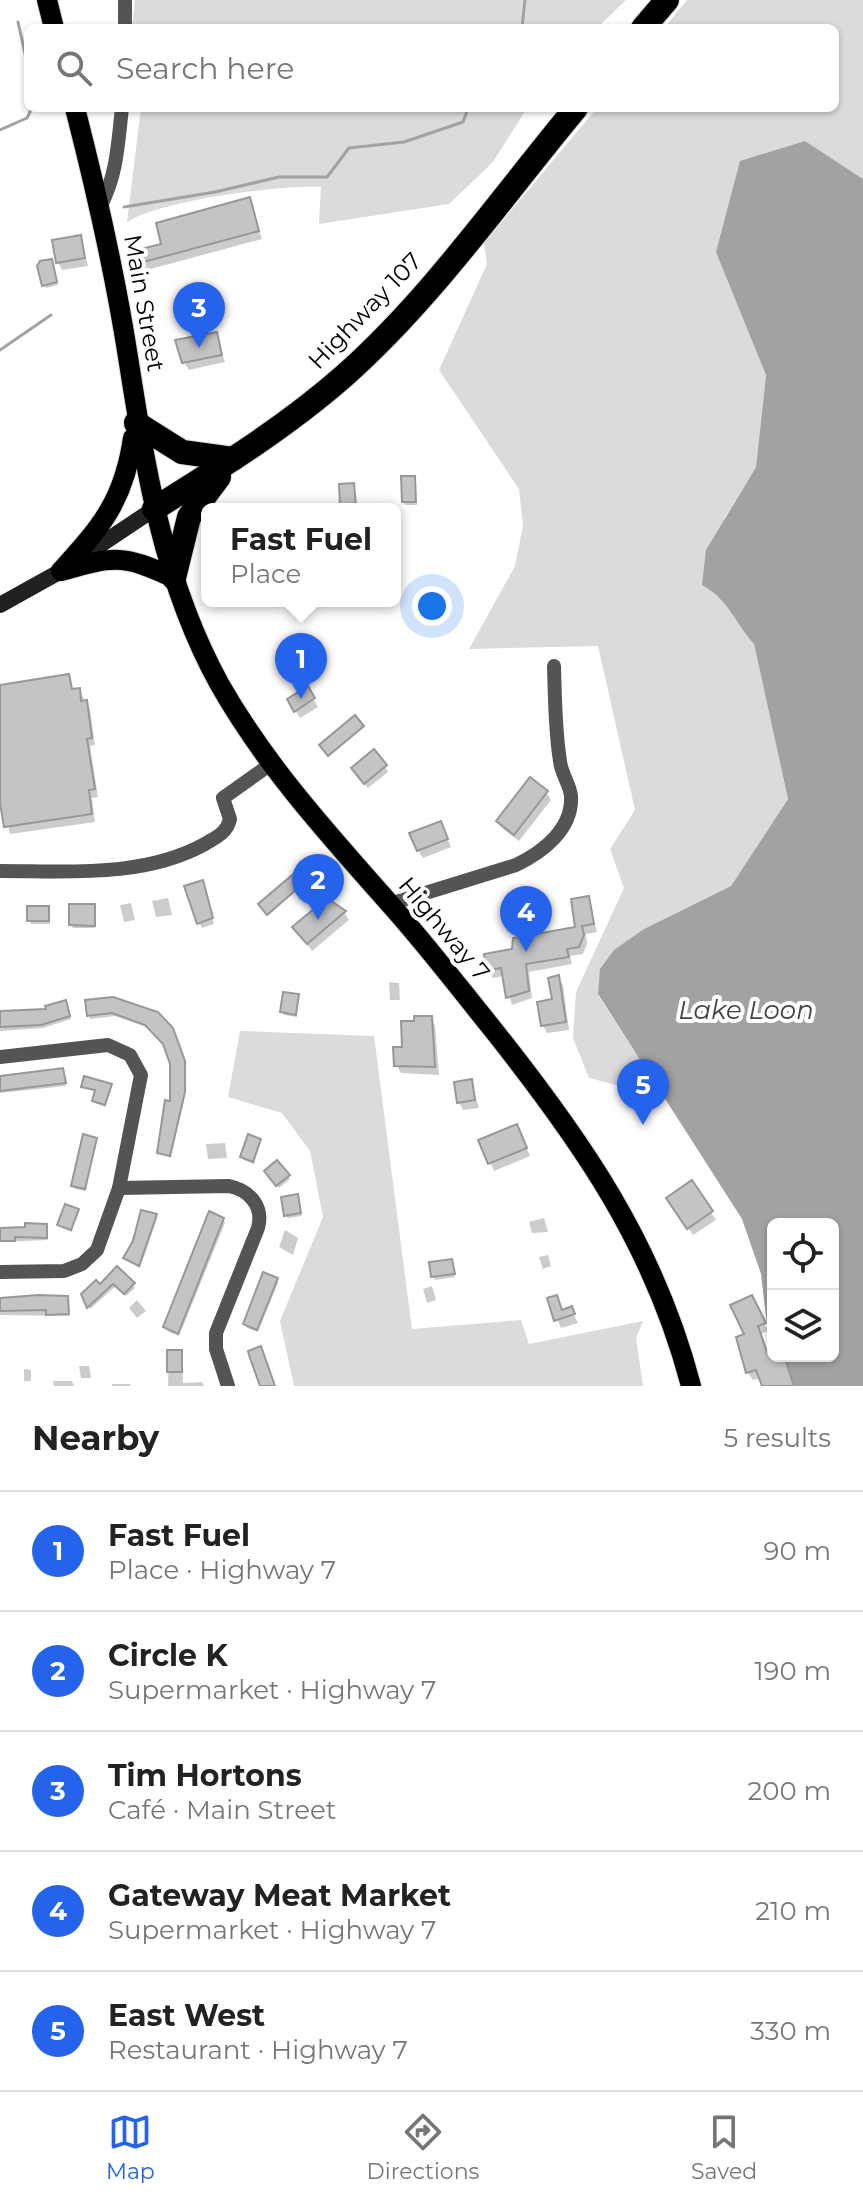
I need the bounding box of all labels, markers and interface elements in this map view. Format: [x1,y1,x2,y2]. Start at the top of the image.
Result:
search box [24,24,839,112]
icon: search [52,46,96,90]
text: Search here [116,50,294,87]
street label: Main Street [118,232,171,374]
street label: Highway 107 [302,246,427,375]
pin: 3 [173,282,225,348]
popup [201,503,401,607]
text: Fast Fuel [230,521,372,558]
text: Place [230,558,301,590]
your location [412,586,452,626]
pin: 1 [275,633,327,699]
pin: 2 [292,854,344,920]
street label: Highway 7 [393,871,496,986]
pin: 4 [500,886,552,952]
water label: Lake Loon [678,994,814,1026]
pin: 5 [617,1059,669,1125]
map controls [767,1218,839,1362]
button: locate [767,1218,839,1290]
button: layers [767,1290,839,1362]
text: Nearby [32,1417,159,1459]
text: 5 results [724,1422,831,1454]
text: Fast Fuel [108,1517,250,1554]
text: 1 [53,1535,63,1567]
text: 90 m [764,1535,831,1567]
text: Place · Highway 7 [108,1554,336,1586]
text: Circle K [108,1637,228,1674]
text: 2 [50,1655,66,1687]
text: 190 m [754,1655,831,1687]
text: Supermarket · Highway 7 [108,1674,436,1706]
text: Tim Hortons [108,1757,302,1794]
text: 3 [50,1775,66,1807]
text: 200 m [747,1775,831,1807]
text: Café · Main Street [108,1794,336,1826]
text: Gateway Meat Market [108,1877,451,1914]
text: 4 [49,1895,67,1927]
text: 210 m [755,1895,831,1927]
text: Supermarket · Highway 7 [108,1914,436,1946]
text: East West [108,1997,265,2034]
text: 5 [50,2015,66,2047]
text: 330 m [750,2015,831,2047]
text: Restaurant · Highway 7 [108,2034,408,2066]
tab: Map [106,2110,155,2185]
tab: Directions [367,2110,479,2185]
tab: Saved [691,2110,757,2185]

